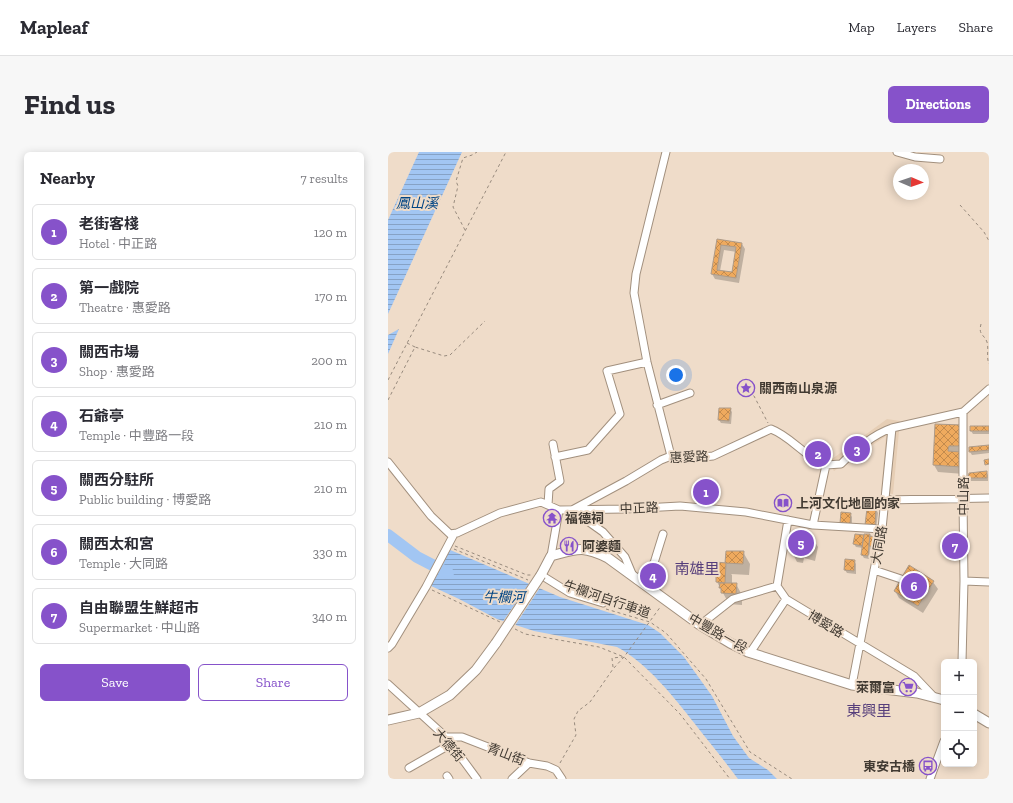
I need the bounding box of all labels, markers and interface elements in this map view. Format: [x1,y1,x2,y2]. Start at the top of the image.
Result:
text: Mapleaf [20,16,88,39]
text: Map [848,19,875,36]
text: Layers [897,19,936,36]
text: Share [958,19,993,36]
button: Directions [888,86,989,123]
text: Find us [24,88,115,121]
north arrow [893,164,929,200]
text: Nearby [40,168,95,188]
text: 7 results [300,171,348,186]
water label: 鳳山溪 [396,195,440,212]
text: 老街客棧 [79,215,139,233]
text: 1 [51,225,57,240]
text: 120 m [314,225,347,240]
text: Hotel · 中正路 [79,236,157,251]
text: 第一戲院 [79,279,139,297]
text: 2 [51,289,57,304]
text: 170 m [314,289,347,304]
text: Theatre · 惠愛路 [79,300,171,315]
text: 關西市場 [79,343,139,361]
text: 3 [51,353,57,368]
text: 200 m [311,353,347,368]
text: Shop · 惠愛路 [79,364,155,379]
your location [666,365,686,385]
place icon: 關西南山泉源 [736,378,756,398]
place label: 關西南山泉源 [759,381,837,396]
text: 石爺亭 [79,407,124,425]
text: 4 [50,417,58,432]
text: 210 m [314,417,347,432]
text: Temple · 中豐路一段 [79,428,194,443]
pin: 3 [844,434,870,464]
pin: 2 [805,439,831,469]
street label: 惠愛路 [669,448,709,466]
text: 關西分駐所 [79,471,154,489]
street label: 中山路 [956,476,971,516]
pin: 1 [693,477,719,507]
text: 5 [51,481,57,496]
text: 210 m [314,481,347,496]
text: Public building · 博愛路 [79,492,211,507]
library icon: 上河文化地圖的家 [773,493,793,513]
place label: 上河文化地圖的家 [796,496,900,511]
street label: 中正路 [619,500,659,516]
temple icon: 福德祠 [542,508,562,528]
place label: 福德祠 [565,511,604,526]
street label: 大同路 [868,524,890,566]
pin: 5 [788,528,814,558]
pin: 7 [942,531,968,561]
text: 關西太和宮 [79,535,154,553]
restaurant icon: 阿婆麵 [559,536,579,556]
place label: 阿婆麵 [582,539,621,554]
text: 6 [51,545,57,560]
text: 330 m [313,545,347,560]
text: Temple · 大同路 [79,556,168,571]
district label: 南雄里 [674,560,720,578]
pin: 4 [640,561,666,591]
pin: 6 [901,571,927,601]
street label: 牛欄河自行車道 [562,577,652,621]
water label: 牛欄河 [483,589,528,606]
text: 自由聯盟生鮮超市 [79,599,199,617]
street label: 博愛路 [805,608,847,640]
text: 7 [51,609,57,624]
text: 340 m [312,609,347,624]
street label: 中豐路一段 [686,610,750,656]
text: Supermarket · 中山路 [79,620,200,635]
map controls [941,659,977,767]
button: + [941,659,977,695]
button: Save [40,664,190,701]
button: Share [198,664,348,701]
supermarket icon: 萊爾富 [898,677,918,697]
place label: 萊爾富 [856,680,895,695]
button: − [941,695,977,731]
district label: 東興里 [846,702,892,720]
street label: 大德街 [431,725,467,765]
button: locate [941,731,977,767]
street label: 青山街 [485,740,527,768]
bus stop icon: 東安古橋 [918,756,938,776]
place label: 東安古橋 [863,759,915,774]

